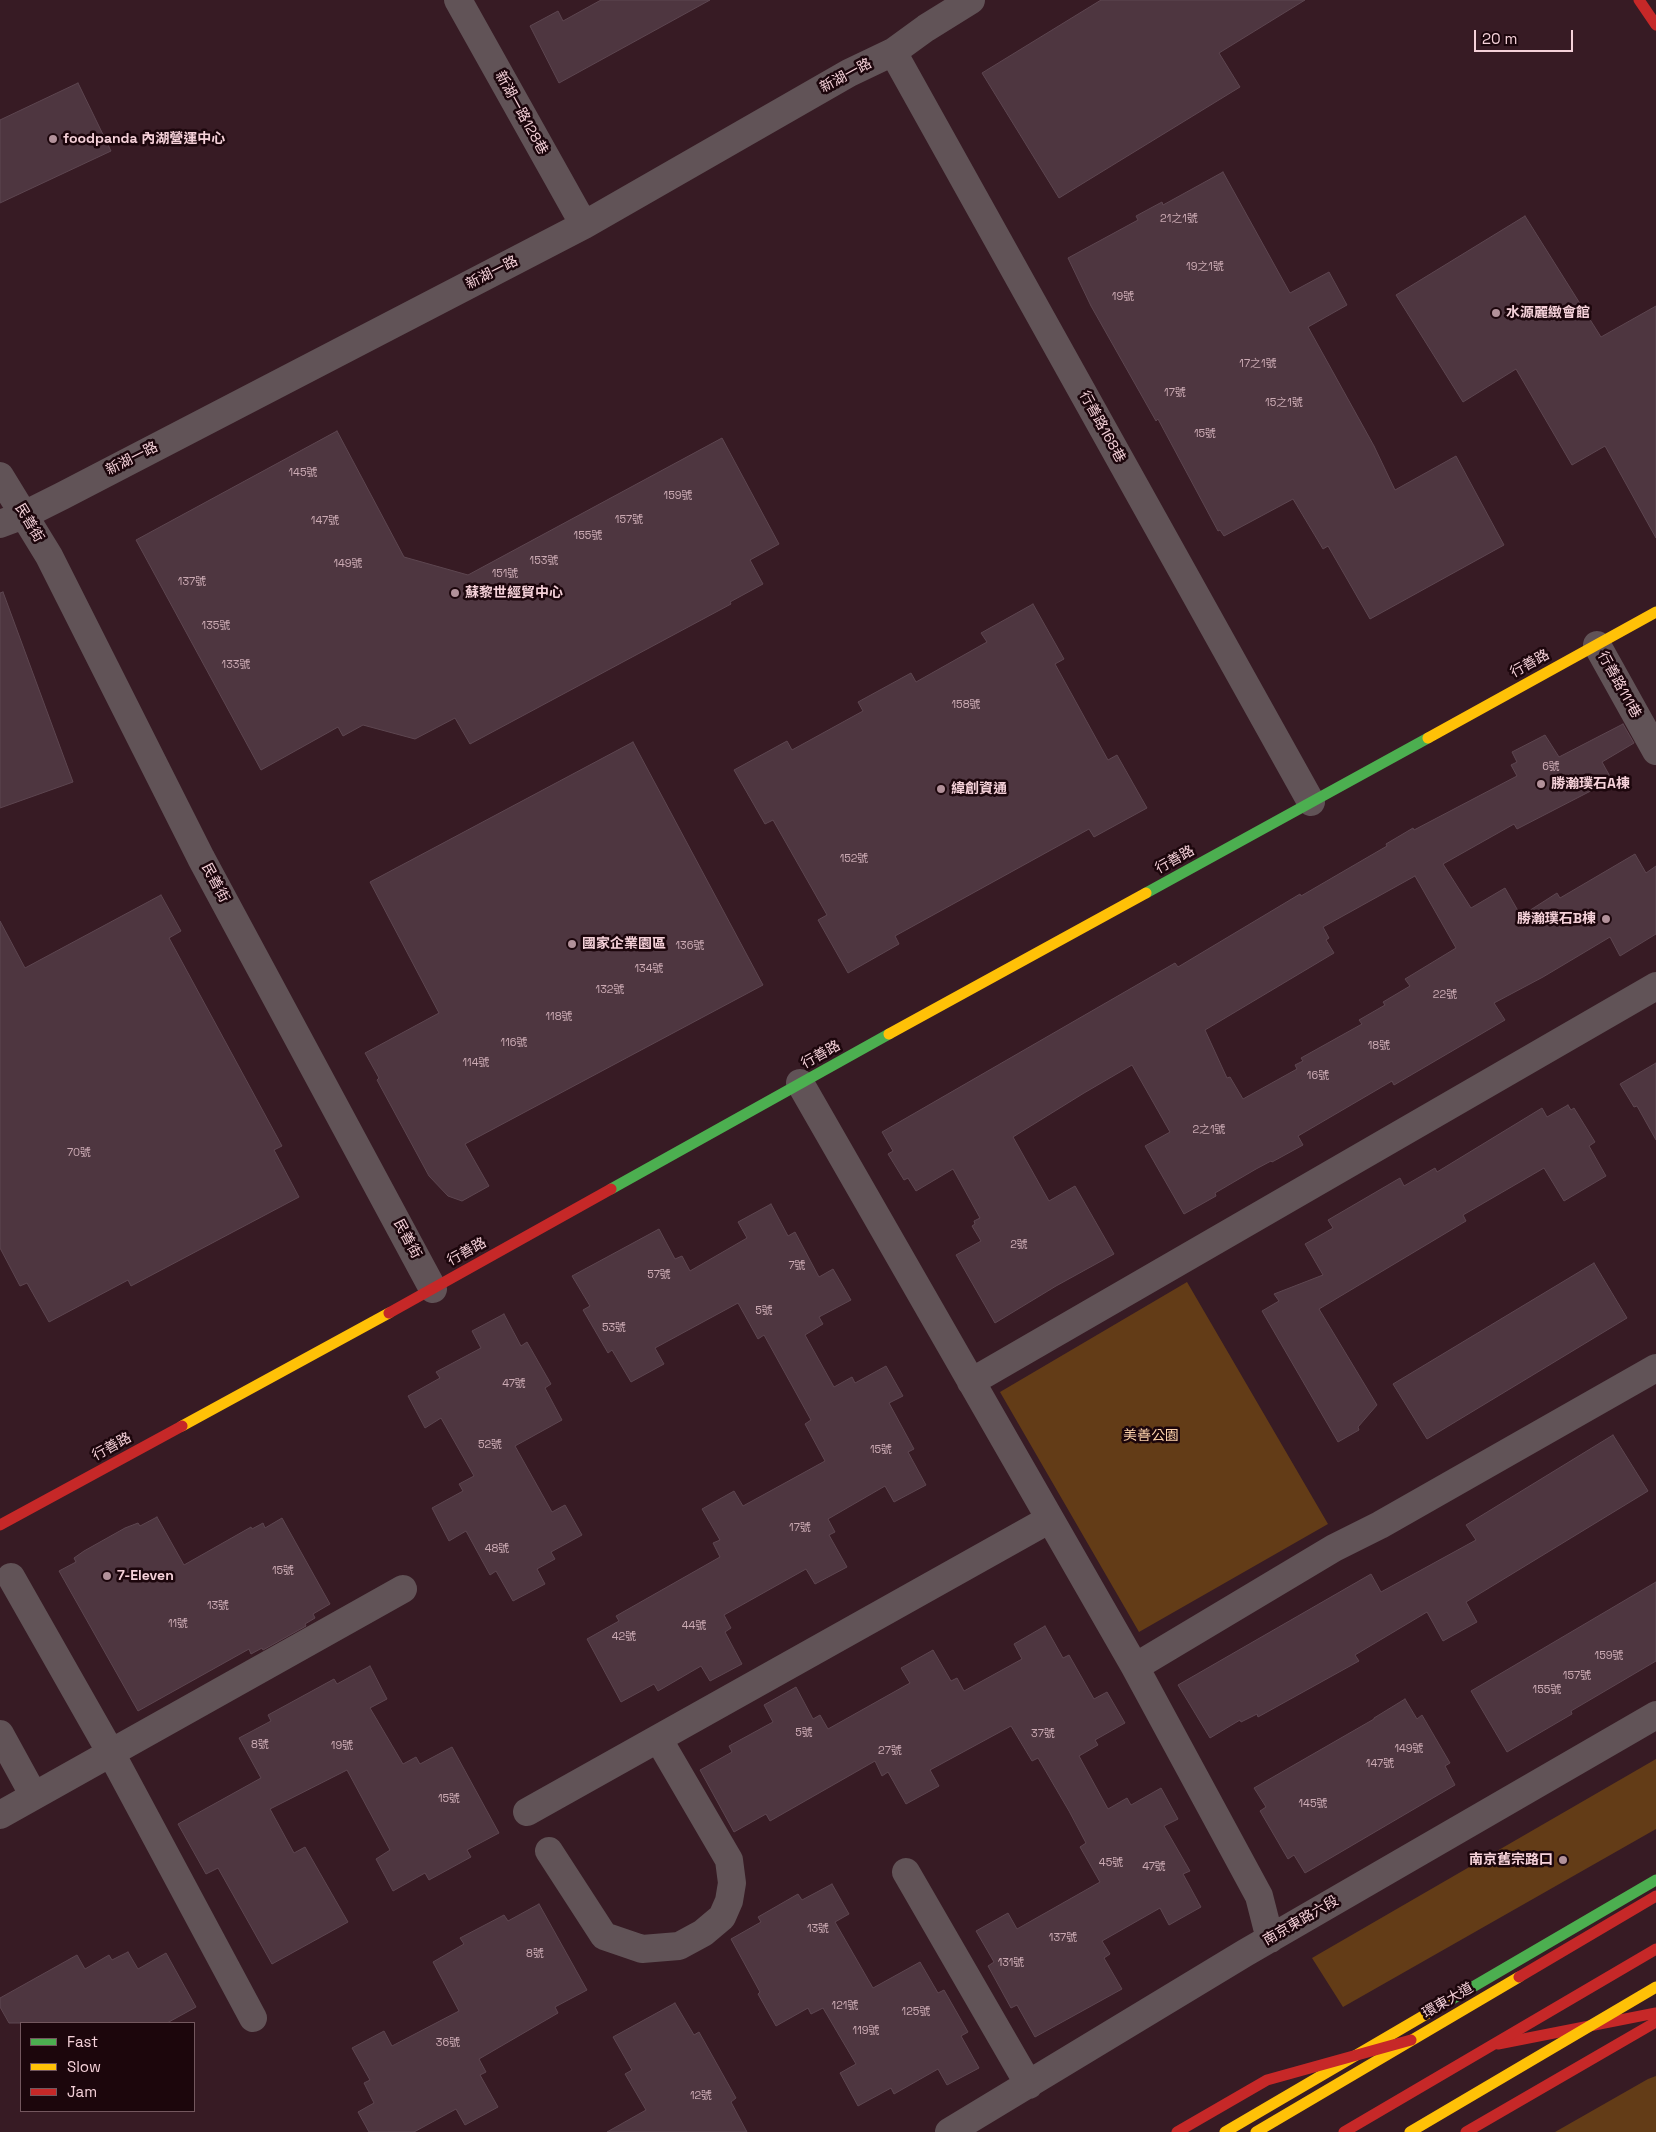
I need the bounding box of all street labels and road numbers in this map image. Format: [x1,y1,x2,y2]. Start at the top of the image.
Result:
street label: 新湖一路 [817,55,875,97]
street label: 新湖一路128巷 [491,68,551,158]
street label: 新湖一路 [463,253,521,293]
street label: 行善路168巷 [1075,388,1129,466]
street label: 新湖一路 [103,439,161,479]
street label: 民善街 [11,501,47,545]
street label: 行善路 [1508,646,1552,682]
street label: 行善路111巷 [1594,649,1644,721]
street label: 行善路 [1153,842,1197,878]
street label: 民善街 [198,861,232,905]
street label: 行善路 [799,1037,843,1073]
street label: 民善街 [390,1217,424,1261]
street label: 行善路 [445,1234,489,1270]
street label: 行善路 [90,1429,134,1465]
street label: 南京東路六段 [1260,1893,1342,1949]
street label: 環東大道 [1420,1980,1476,2022]

